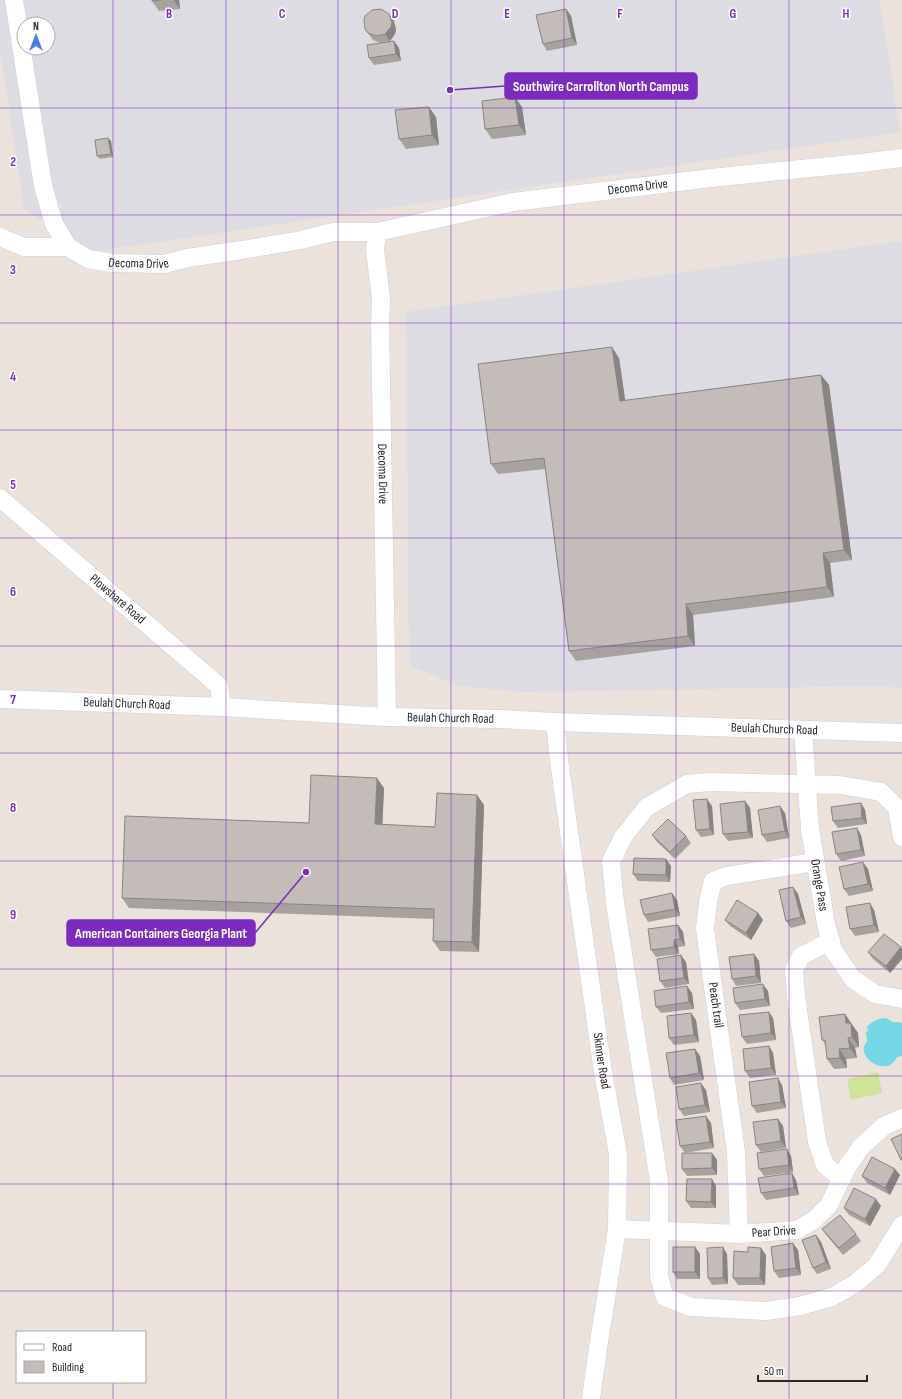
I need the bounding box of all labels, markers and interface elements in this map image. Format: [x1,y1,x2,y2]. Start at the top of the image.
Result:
text: B [166,6,172,22]
text: C [279,6,286,22]
text: D [392,6,399,22]
text: E [504,6,510,22]
text: F [617,6,623,22]
text: G [730,6,737,22]
text: H [843,6,850,22]
north arrow [16,16,56,56]
text: N [33,20,39,33]
callout: Southwire Carrollton North Campus [505,73,697,99]
text: Southwire Carrollton North Campus [513,78,689,95]
text: 2 [10,154,16,170]
street label: Decoma Drive [607,175,669,198]
street label: Decoma Drive [107,255,171,272]
text: 3 [10,262,16,278]
text: 4 [10,369,16,385]
street label: Decoma Drive [374,444,391,504]
text: 5 [10,477,16,493]
street label: Plowshare Road [86,571,149,627]
text: 6 [10,584,16,600]
text: 7 [10,692,16,708]
street label: Beulah Church Road [83,694,171,713]
street label: Beulah Church Road [407,709,494,727]
street label: Beulah Church Road [731,720,818,738]
text: 8 [10,800,16,816]
street label: Orange Pass [807,858,832,913]
text: 9 [10,907,16,923]
callout: American Containers Georgia Plant [67,920,255,946]
text: American Containers Georgia Plant [74,925,247,942]
street label: Peach trail [705,981,727,1029]
street label: Skinner Road [590,1032,614,1090]
street label: Pear Drive [751,1222,796,1241]
legend [16,1331,146,1383]
text: Road [52,1340,72,1355]
scale bar [758,1357,867,1383]
text: Building [52,1360,84,1375]
text: 50 m [764,1364,784,1379]

